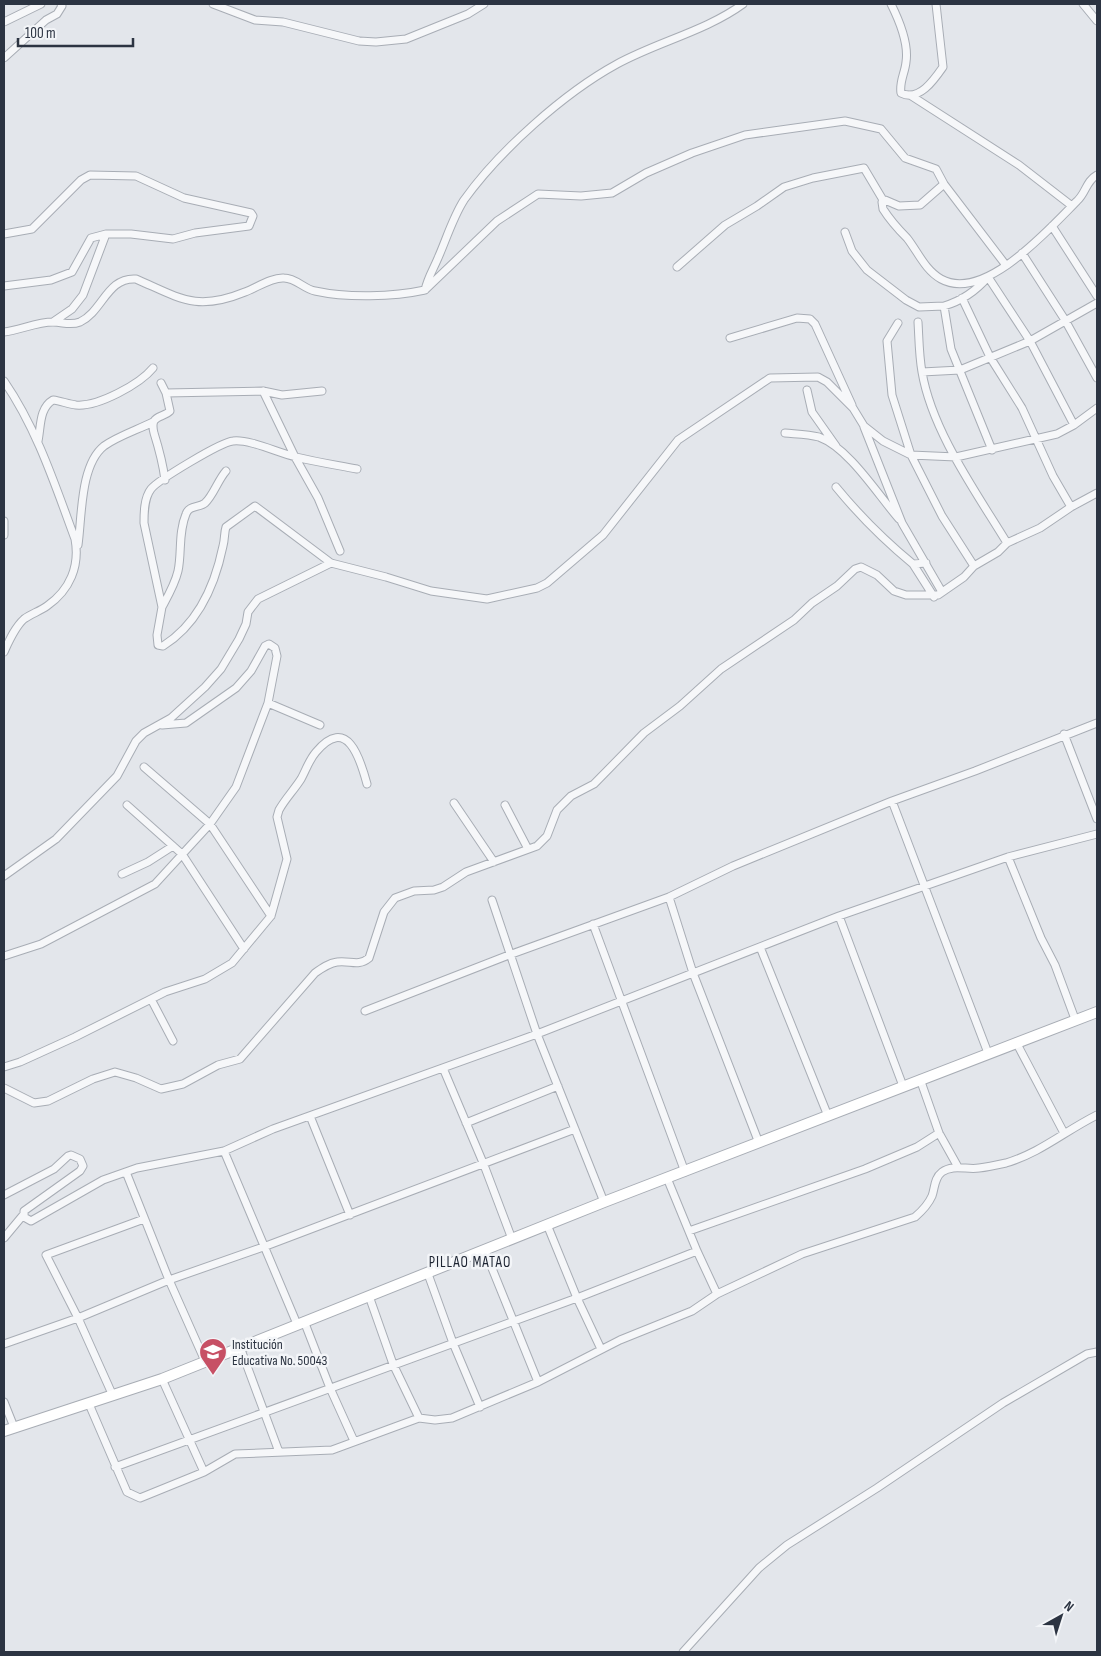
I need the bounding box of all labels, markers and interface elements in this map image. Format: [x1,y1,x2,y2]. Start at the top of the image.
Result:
scale bar [18,15,132,47]
text: 100 m [25,24,56,43]
district label: PILLAO MATAO [429,1253,511,1272]
place label: Institución Educativa No. 50043 [232,1336,328,1369]
school or university icon: Institución Educativa No. 50043 [198,1337,228,1376]
north arrow [1036,1591,1086,1641]
text: N [1061,1597,1077,1615]

